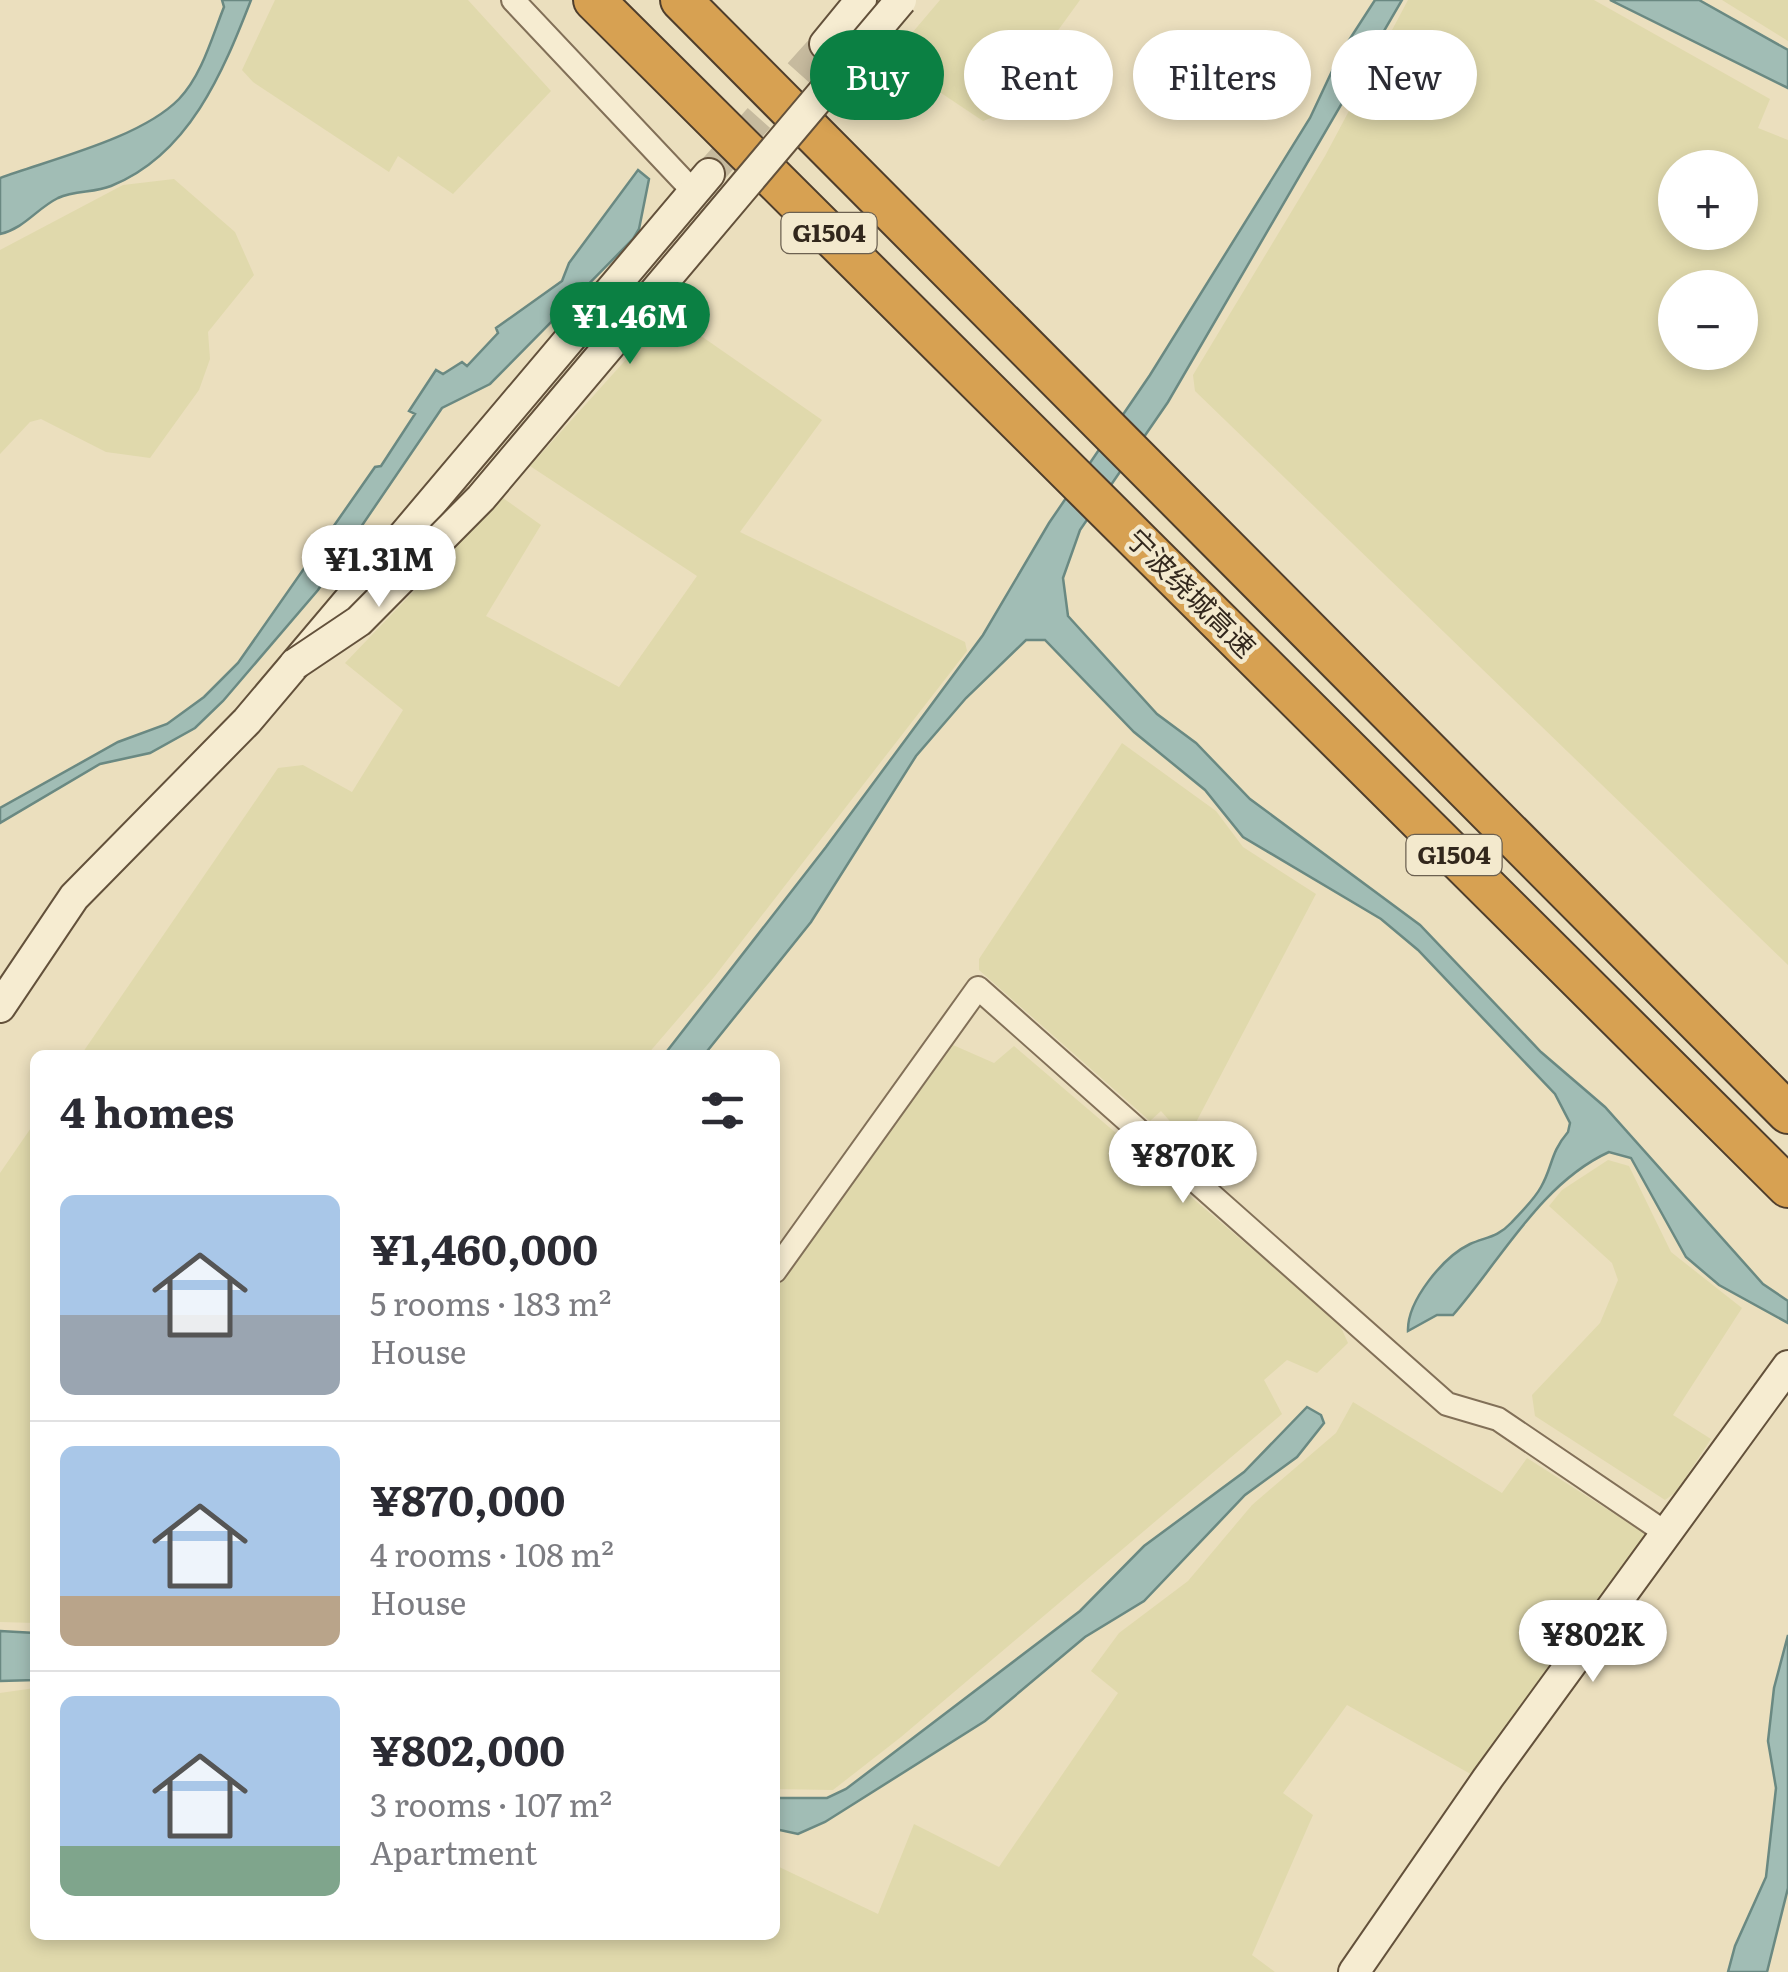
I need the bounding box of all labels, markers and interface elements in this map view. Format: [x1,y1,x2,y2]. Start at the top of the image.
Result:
chip: Buy [810,30,944,120]
chip: Rent [964,30,1113,120]
chip: Filters [1133,30,1311,120]
chip: New [1331,30,1477,120]
map controls [1658,150,1758,370]
button: + [1658,150,1758,250]
road number: G1504 [782,213,876,253]
button: − [1658,270,1758,370]
pin: ¥1.46M [549,282,711,367]
text: ¥1.46M [572,290,688,338]
street label: 宁波绕城高速 [1118,517,1267,666]
pin: ¥1.31M [298,525,460,610]
text: ¥1.31M [324,533,434,581]
road number: G1504 [1406,835,1502,875]
text: 4 homes [60,1079,234,1141]
icon: filters [695,1083,750,1138]
pin: ¥870K [1113,1121,1253,1206]
text: ¥870K [1131,1129,1235,1177]
text: ¥1,460,000 [370,1216,598,1278]
icon: home [140,1235,260,1355]
text: 5 rooms · 183 m² [370,1278,611,1326]
text: House [370,1326,466,1374]
text: ¥870,000 [370,1467,565,1529]
icon: home [140,1486,260,1606]
text: 4 rooms · 108 m² [370,1529,614,1577]
text: House [370,1577,466,1625]
pin: ¥802K [1523,1600,1663,1685]
text: ¥802K [1541,1608,1645,1656]
text: ¥802,000 [370,1717,565,1779]
icon: home [140,1736,260,1856]
text: 3 rooms · 107 m² [370,1779,612,1827]
text: Apartment [370,1827,537,1875]

